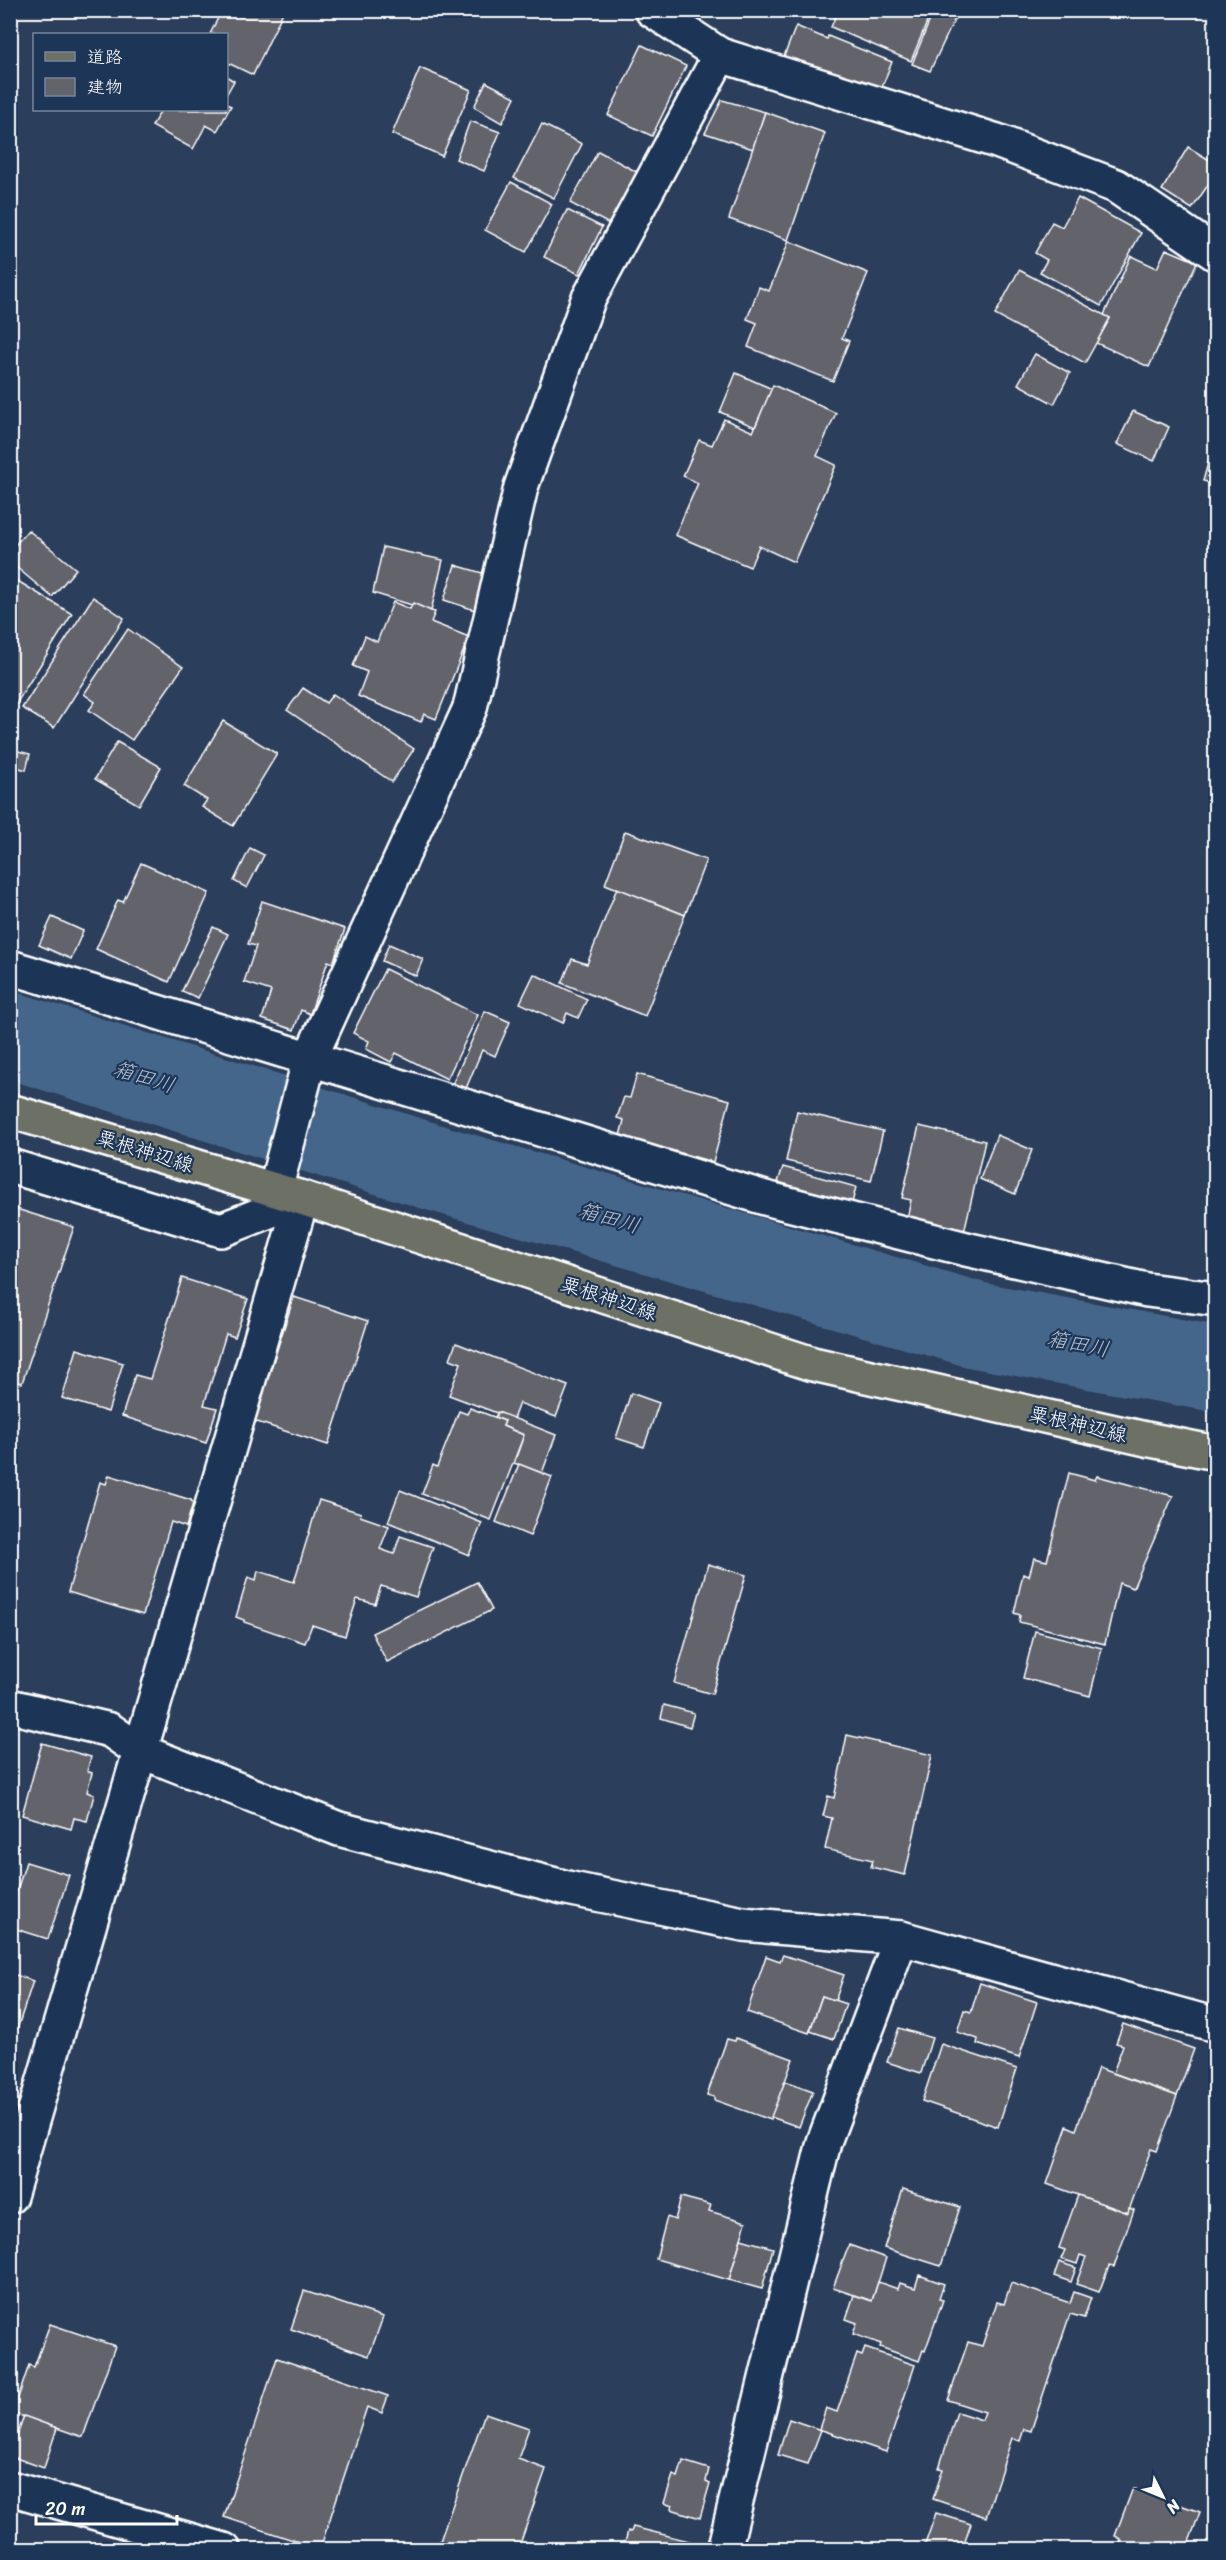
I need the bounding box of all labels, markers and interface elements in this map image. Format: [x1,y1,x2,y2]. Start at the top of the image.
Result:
legend [33,33,228,111]
text: 道路 [87,41,123,73]
text: 建物 [87,71,123,103]
water label: 箱田川 [108,1050,180,1104]
street label: 粟根神辺線 [92,1120,198,1183]
water label: 箱田川 [573,1191,645,1245]
street label: 粟根神辺線 [556,1266,662,1331]
water label: 箱田川 [1043,1319,1113,1369]
street label: 粟根神辺線 [1025,1396,1131,1453]
north arrow [1133,2467,1193,2527]
scale bar [36,2488,177,2526]
text: N [1159,2492,1189,2521]
text: 20 m [45,2493,85,2525]

